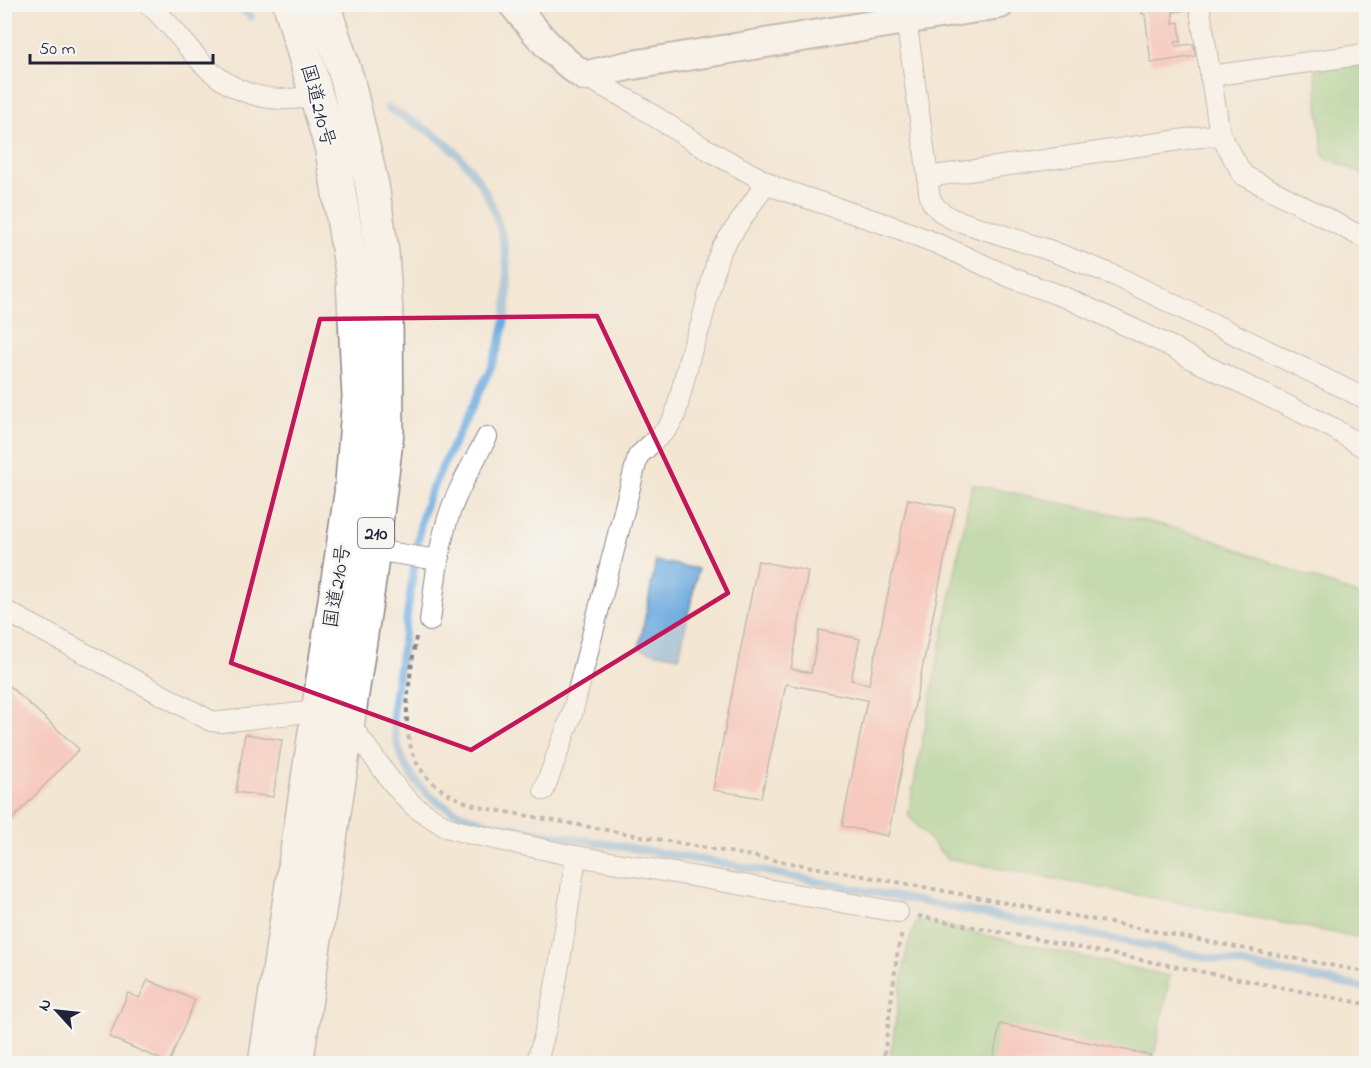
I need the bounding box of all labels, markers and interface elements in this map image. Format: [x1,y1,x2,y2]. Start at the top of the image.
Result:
scale bar [30,27,213,65]
text: 50 m [39,37,76,63]
street label: 国道210号 [292,61,342,150]
road number: 210 [358,518,394,548]
street label: 国道210号 [318,542,359,631]
north arrow [27,981,87,1041]
text: N [32,995,59,1015]

